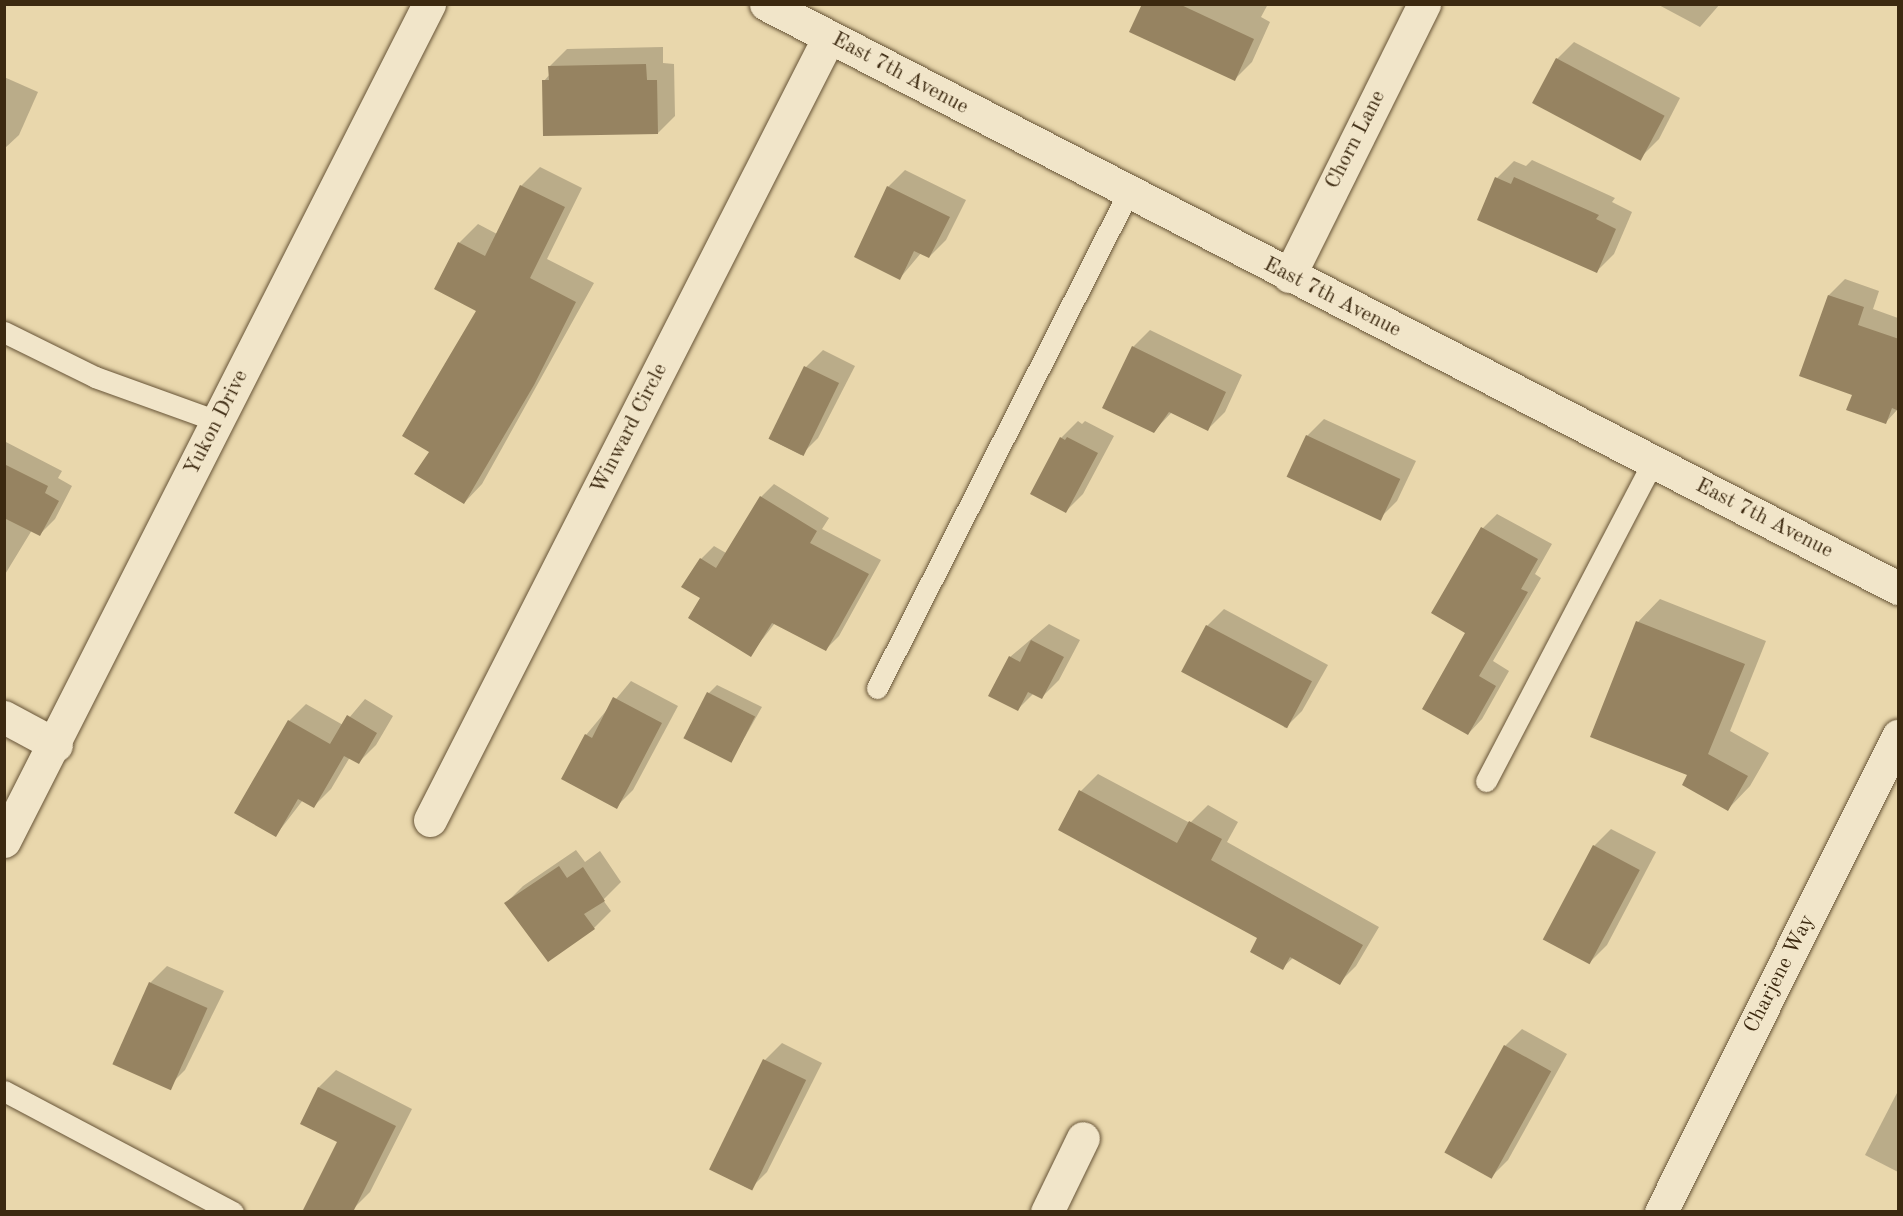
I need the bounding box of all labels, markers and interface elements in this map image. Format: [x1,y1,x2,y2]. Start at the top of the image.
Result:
street label: East 7th Avenue [828,27,972,121]
street label: Chorn Lane [1320,87,1392,193]
street label: East 7th Avenue [1259,253,1405,343]
street label: Winward Circle [586,360,674,498]
street label: Yukon Drive [180,366,254,480]
street label: East 7th Avenue [1691,474,1837,564]
street label: Charjene Way [1739,911,1821,1037]

